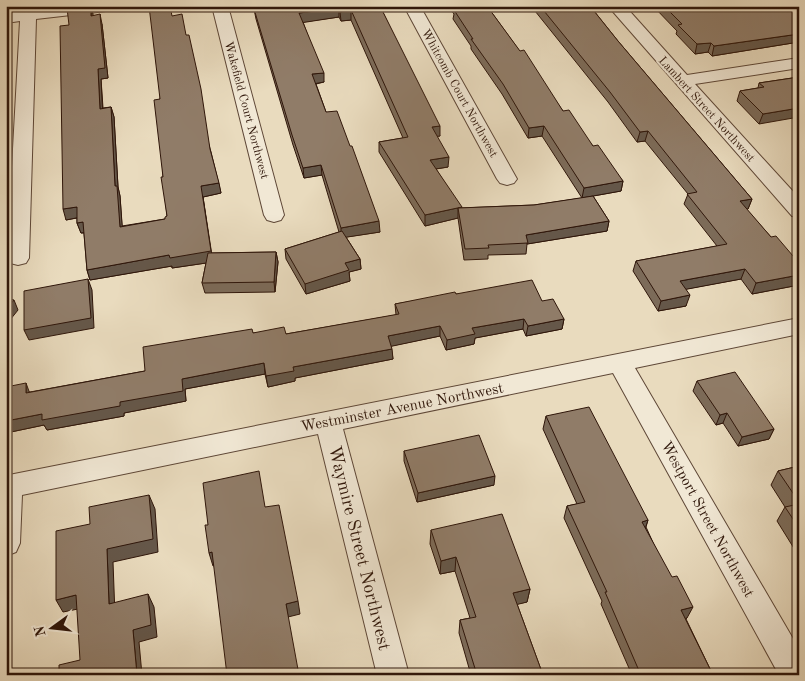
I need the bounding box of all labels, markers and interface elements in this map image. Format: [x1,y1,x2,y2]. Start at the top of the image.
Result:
street label: Whitcomb Court Northwest [419,27,499,160]
street label: Wakefield Court Northwest [222,40,270,180]
street label: Lambert Street Northwest [656,55,757,165]
street label: Westminster Avenue Northwest [300,381,505,436]
street label: Westport Street Northwest [657,439,756,600]
street label: Waymire Street Northwest [325,444,393,652]
north arrow [28,604,78,654]
text: N [32,624,49,638]

